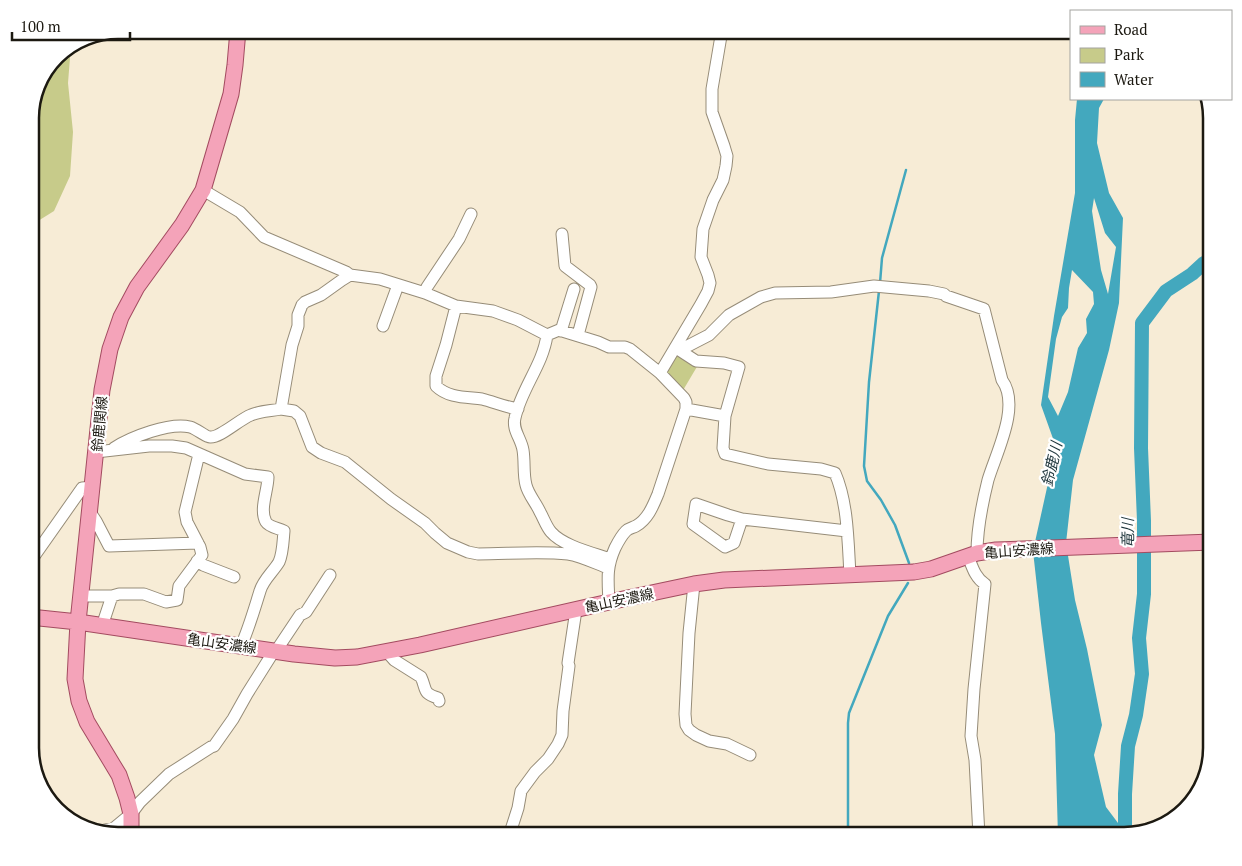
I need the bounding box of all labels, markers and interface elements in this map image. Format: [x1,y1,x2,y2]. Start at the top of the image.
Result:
scale bar [12,10,130,42]
legend [1070,10,1232,100]
text: 100 m [20,16,61,36]
text: Road [1114,19,1147,39]
text: Park [1114,44,1144,64]
text: Water [1114,69,1154,89]
street label: 鈴鹿関線 [87,395,111,453]
water label: 鈴鹿川 [1036,438,1066,488]
water label: 竜川 [1117,516,1137,548]
street label: 亀山安濃線 [983,538,1055,562]
street label: 亀山安濃線 [583,583,655,617]
street label: 亀山安濃線 [186,629,258,657]

